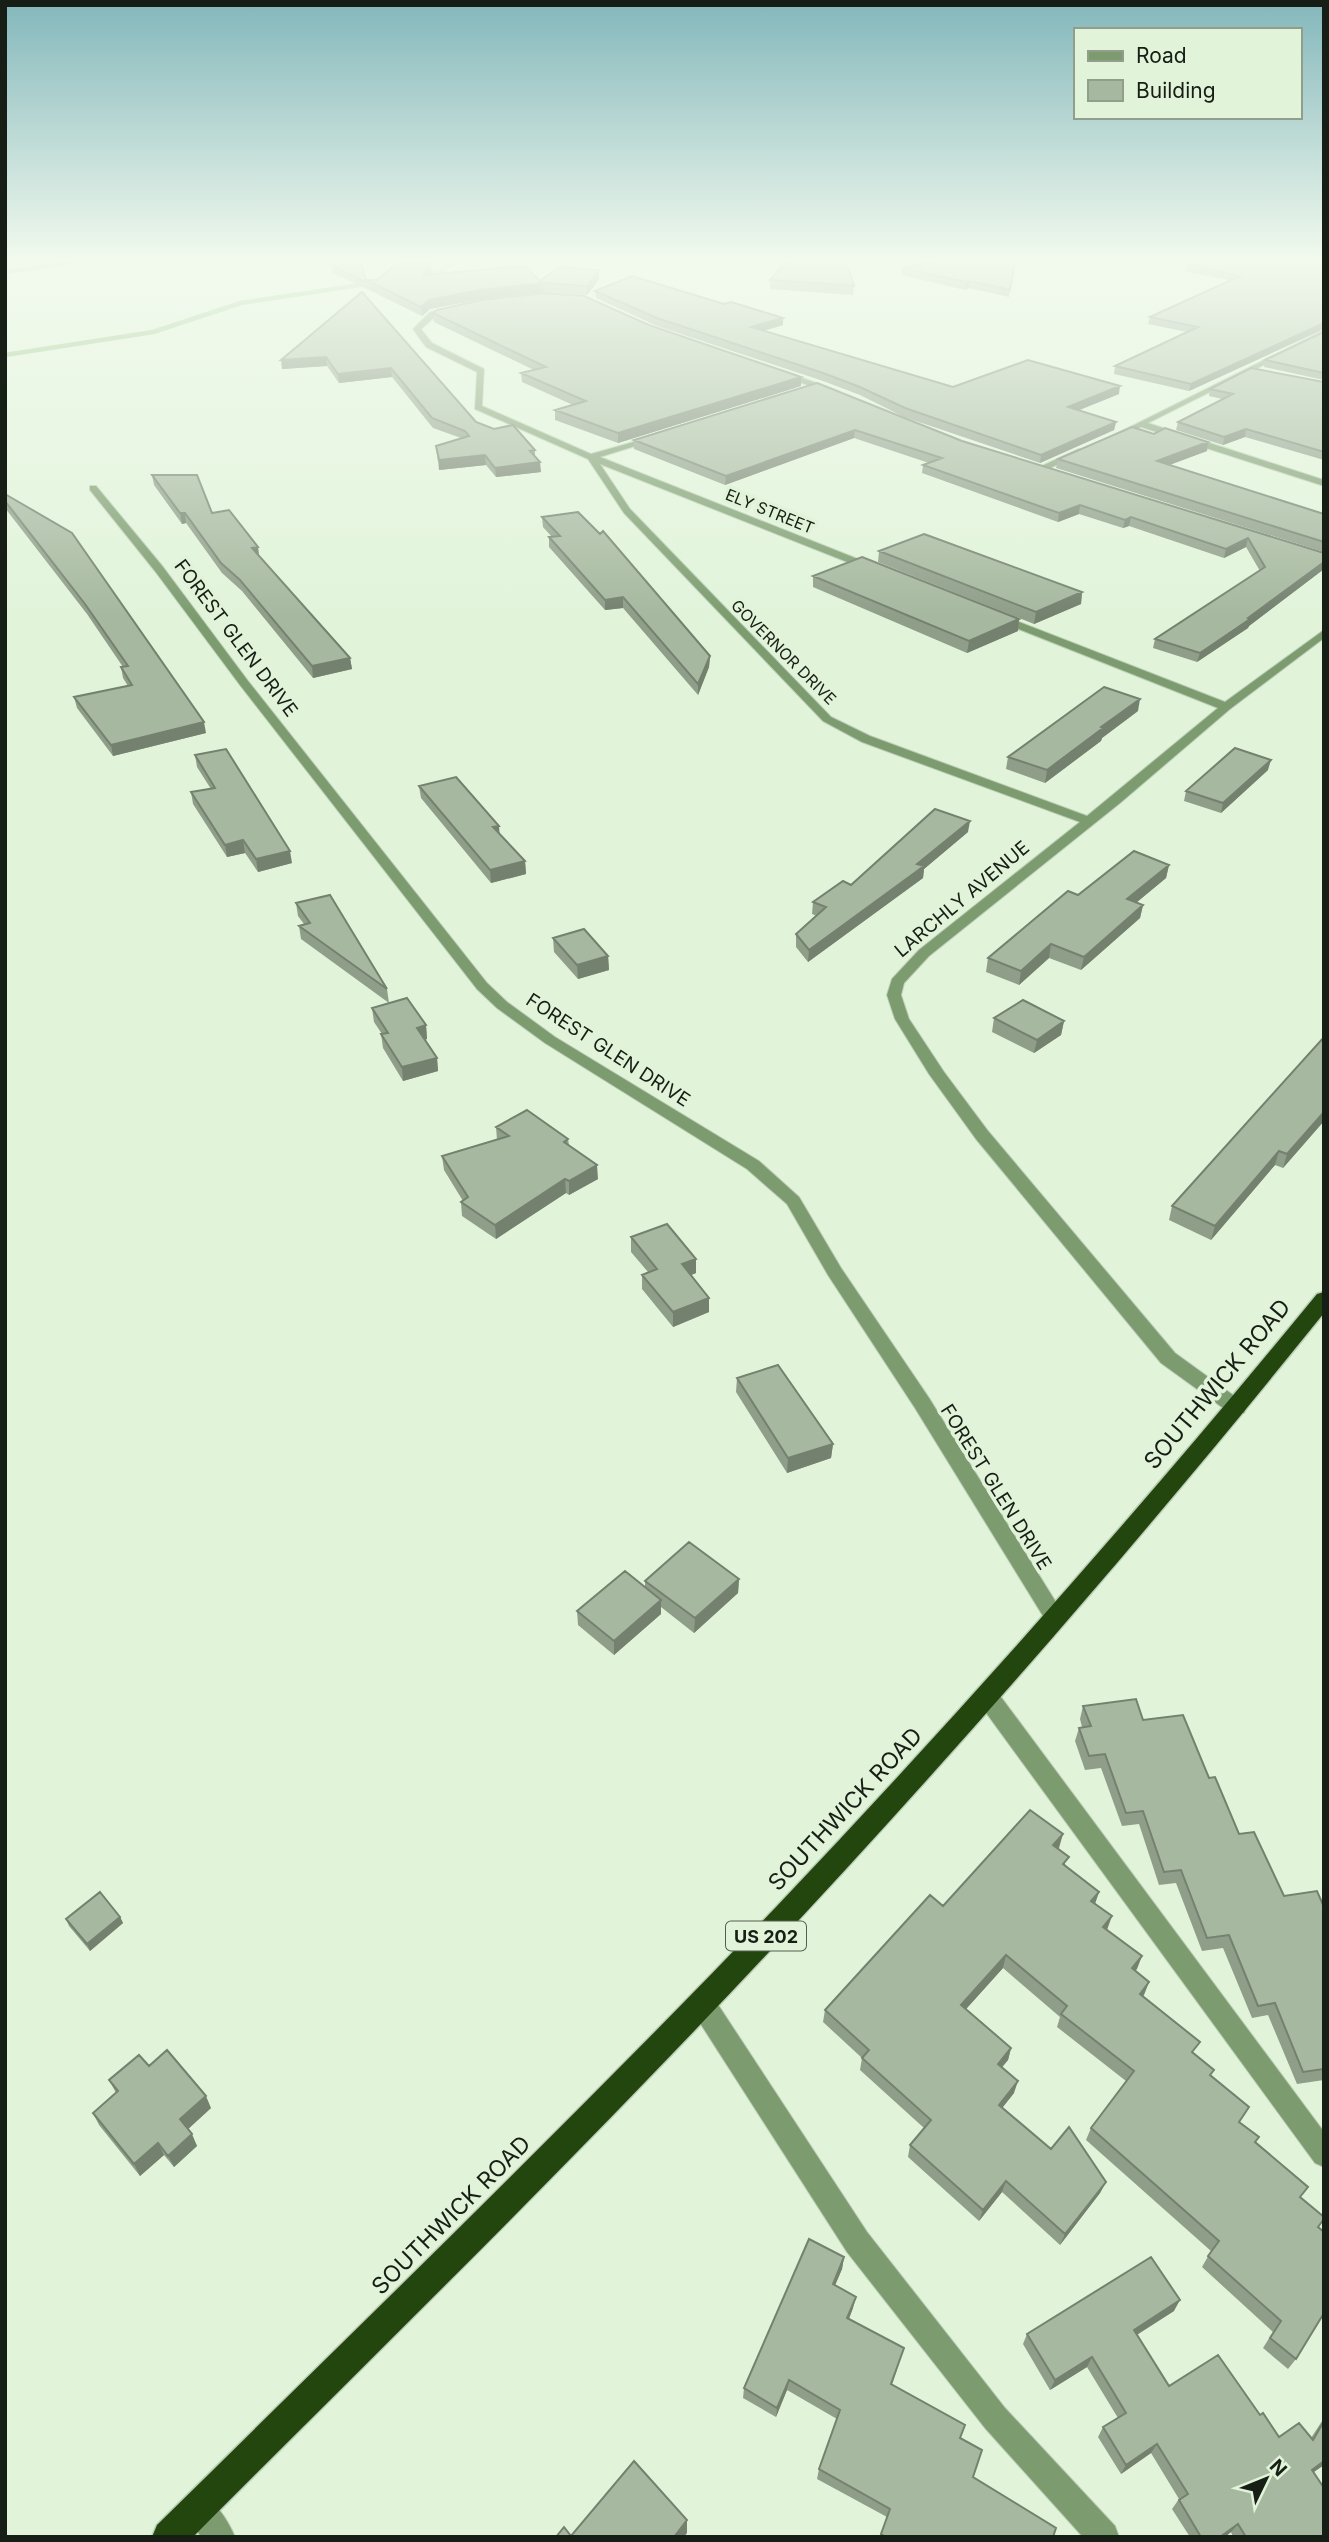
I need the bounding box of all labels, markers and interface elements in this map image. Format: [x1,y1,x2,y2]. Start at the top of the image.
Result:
legend [1074,28,1301,119]
text: Road [1136,43,1187,68]
text: Building [1136,78,1216,103]
street label: ELY STREET [723,484,817,538]
street label: FOREST GLEN DRIVE [169,555,303,721]
street label: GOVERNOR DRIVE [727,595,841,709]
street label: LARCHLY AVENUE [890,836,1034,962]
street label: FOREST GLEN DRIVE [522,988,694,1112]
street label: SOUTHWICK ROAD [1138,1293,1296,1475]
street label: FOREST GLEN DRIVE [936,1400,1056,1574]
street label: SOUTHWICK ROAD [762,1722,928,1896]
road number: US 202 [726,1922,806,1950]
street label: SOUTHWICK ROAD [366,2130,536,2300]
north arrow [1231,2444,1301,2514]
text: N [1265,2455,1291,2481]

